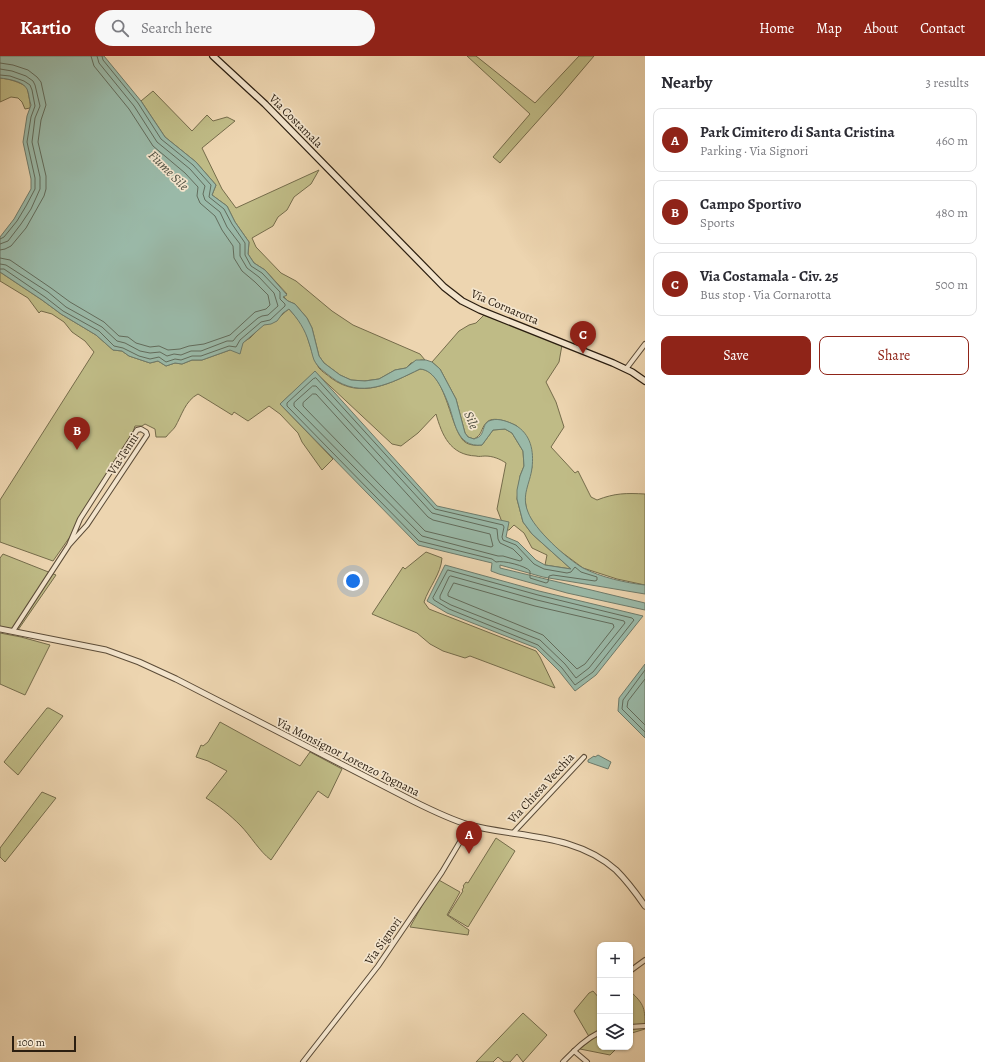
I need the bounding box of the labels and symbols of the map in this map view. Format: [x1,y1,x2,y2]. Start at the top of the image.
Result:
street label: Via Costamala [265,90,327,152]
water label: Fiume Sile [145,147,193,194]
street label: Via Cornarotta [468,285,542,329]
pin: C [570,321,596,354]
water label: Sile [460,409,483,432]
pin: B [64,417,90,450]
street label: Via Tenni [103,430,142,478]
your location [343,571,363,591]
street label: Via Monsignor Lorenzo Tognana [273,713,423,800]
street label: Via Chiesa Vecchia [503,749,578,827]
pin: A [456,821,482,854]
street label: Via Signori [360,914,405,969]
scale bar [12,1034,76,1053]

